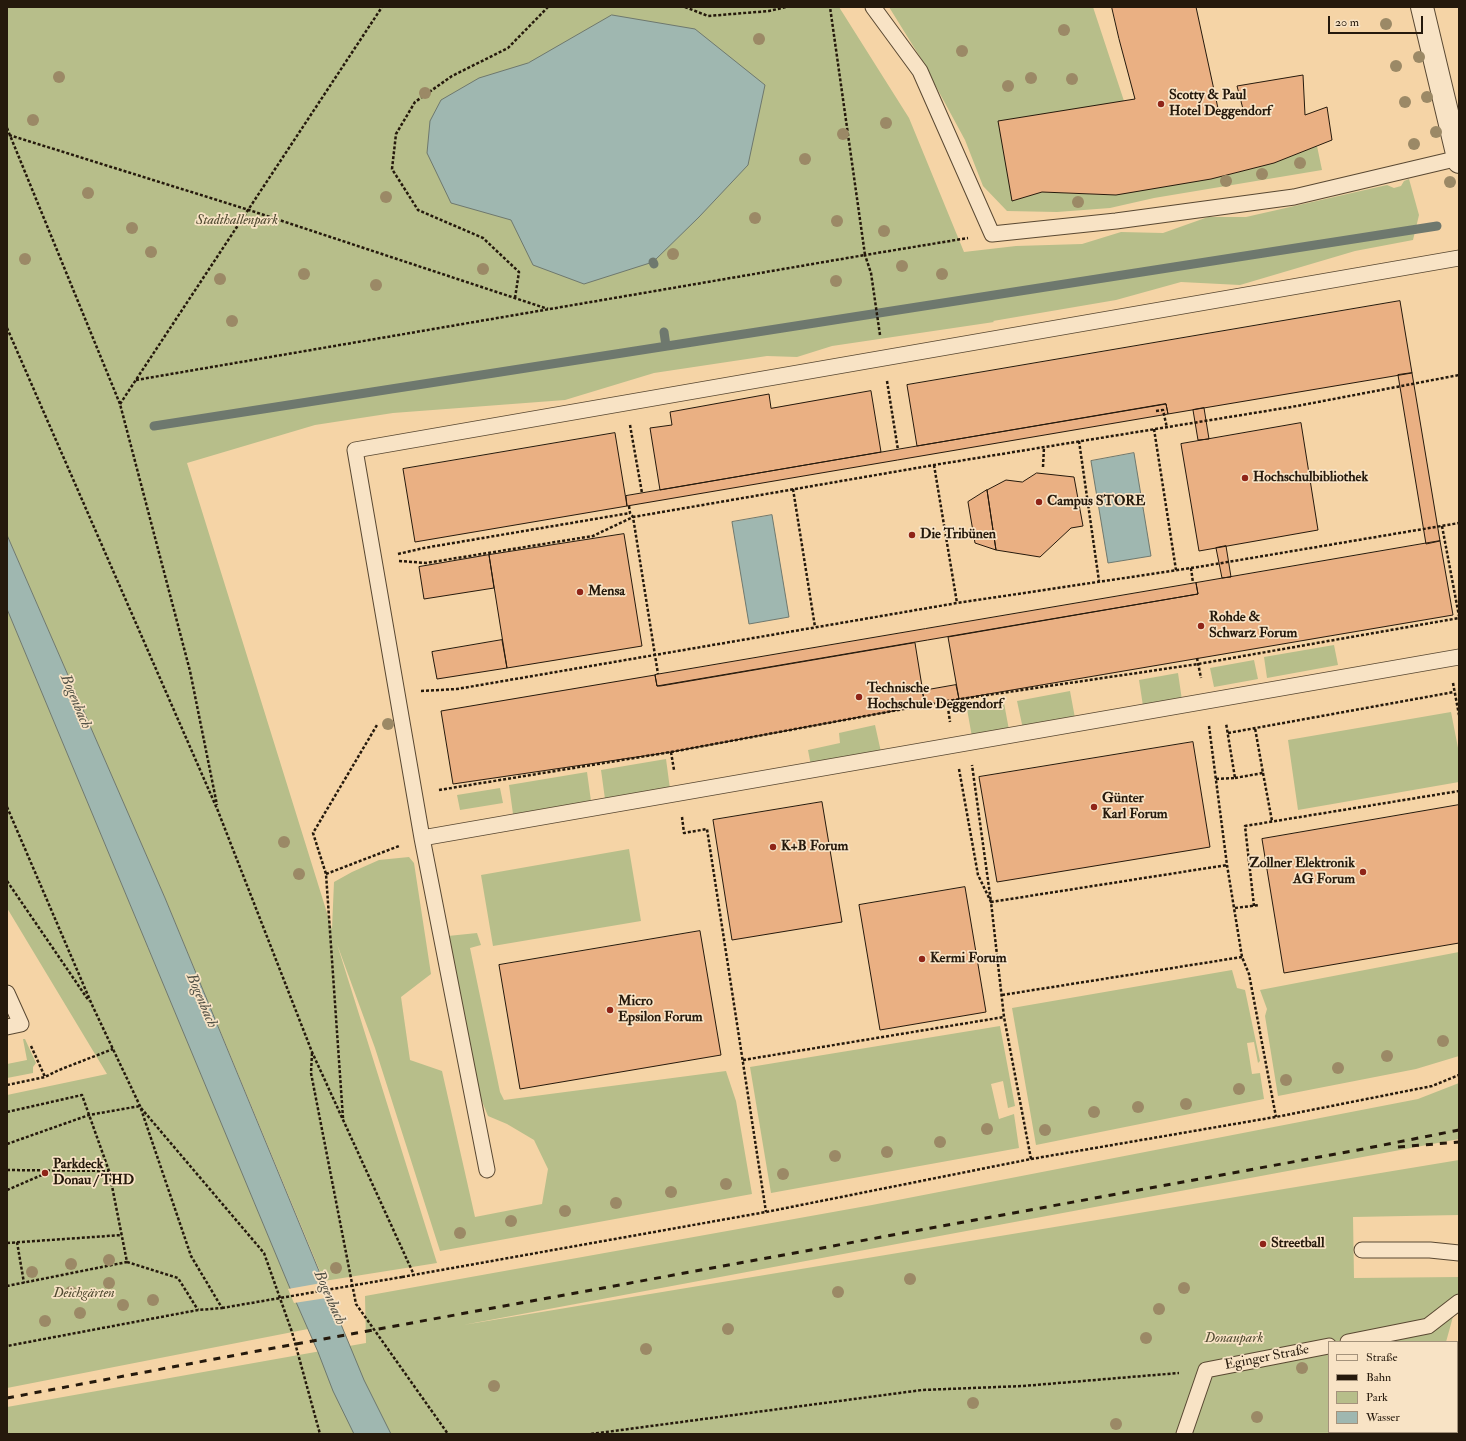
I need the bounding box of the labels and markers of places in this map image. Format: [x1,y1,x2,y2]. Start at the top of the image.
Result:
place label: Scotty & Paul Hotel Deggendorf [1169,88,1271,120]
marker: Scotty & Paul Hotel Deggendorf [1156,99,1166,109]
place label: Hochschulbibliothek [1253,470,1368,486]
marker: Hochschulbibliothek [1240,473,1250,483]
place label: Campus STORE [1047,494,1145,510]
marker: Campus STORE [1034,497,1044,507]
place label: Die Tribünen [920,527,996,543]
marker: Die Tribünen [907,530,917,540]
place label: Mensa [588,584,625,600]
marker: Mensa [575,587,585,597]
place label: Rohde & Schwarz Forum [1209,610,1297,642]
marker: Rohde & Schwarz Forum [1196,621,1206,631]
place label: Technische Hochschule Deggendorf [867,681,1003,714]
marker: Technische Hochschule Deggendorf [854,692,864,702]
place label: Günter Karl Forum [1102,791,1168,824]
marker: Günter Karl Forum [1089,802,1099,812]
place label: K+B Forum [781,839,848,855]
marker: K+B Forum [768,842,778,852]
place label: Zollner Elektronik AG Forum [1249,856,1355,888]
marker: Zollner Elektronik AG Forum [1358,867,1368,877]
place label: Kermi Forum [930,951,1007,967]
marker: Kermi Forum [917,954,927,964]
place label: Micro Epsilon Forum [618,994,703,1026]
marker: Micro Epsilon Forum [605,1005,615,1015]
place label: Parkdeck Donau / THD [53,1157,134,1190]
marker: Parkdeck Donau / THD [40,1168,50,1178]
place label: Streetball [1271,1236,1325,1252]
marker: Streetball [1258,1239,1268,1249]

